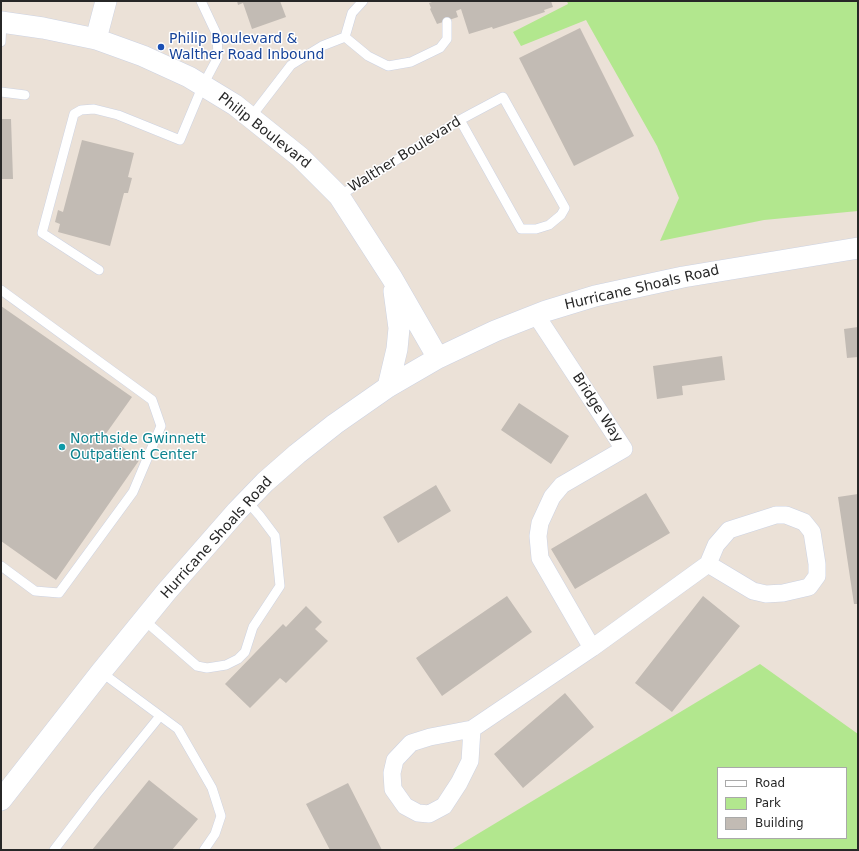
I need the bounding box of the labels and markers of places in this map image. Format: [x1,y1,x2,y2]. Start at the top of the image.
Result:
place label: Philip Boulevard & Walther Road Inbound [169,31,324,64]
marker: Philip Boulevard & Walther Road Inbound [156,42,166,52]
place label: Northside Gwinnett Outpatient Center [70,431,206,464]
marker: Northside Gwinnett Outpatient Center [57,442,67,452]

